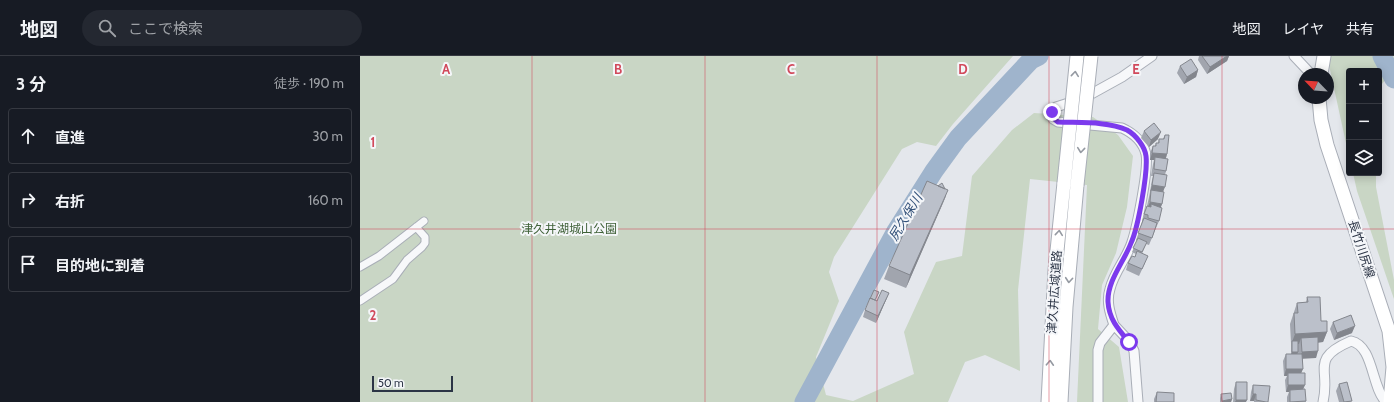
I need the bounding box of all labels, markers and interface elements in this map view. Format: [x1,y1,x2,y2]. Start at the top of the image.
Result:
search box [82,10,362,46]
icon: search [96,17,118,39]
text: 地図 [20,18,58,41]
text: ここで検索 [128,20,203,38]
text: 地図 [1232,20,1260,38]
text: レイヤ [1282,20,1324,38]
text: 共有 [1346,20,1374,38]
text: A [442,61,451,77]
text: B [614,61,622,77]
text: C [787,61,795,77]
text: D [958,61,968,77]
text: E [1132,61,1140,77]
north arrow [1298,68,1334,104]
map controls [1346,68,1382,176]
button: + [1346,68,1382,104]
one-way arrow [1071,71,1080,77]
text: 3 分 [16,74,46,94]
text: 徒歩 · 190 m [274,75,344,91]
route end [1043,103,1061,121]
button: − [1346,104,1382,140]
icon: ahead [17,125,39,147]
text: 30 m [313,128,343,144]
text: 直進 [55,129,85,147]
text: 1 [371,134,375,150]
button: layers [1346,140,1382,176]
one-way arrow [1077,147,1086,154]
icon: right [17,189,39,211]
water label: 尻久保川 [885,189,926,243]
text: 160 m [308,192,343,208]
text: 右折 [55,193,85,211]
street label: 長竹川尻線 [1346,218,1378,280]
park label: 津久井湖城山公園 [521,221,617,236]
one-way arrow [1054,230,1063,236]
street label: 津久井広域道路 [1044,250,1064,334]
icon: arrive [17,253,39,275]
text: 目的地に到着 [55,257,145,275]
one-way arrow [1064,277,1073,283]
text: 2 [370,307,377,323]
route start [1120,333,1138,351]
one-way arrow [1045,360,1054,366]
scale bar [372,374,453,393]
text: 50 m [378,376,404,390]

